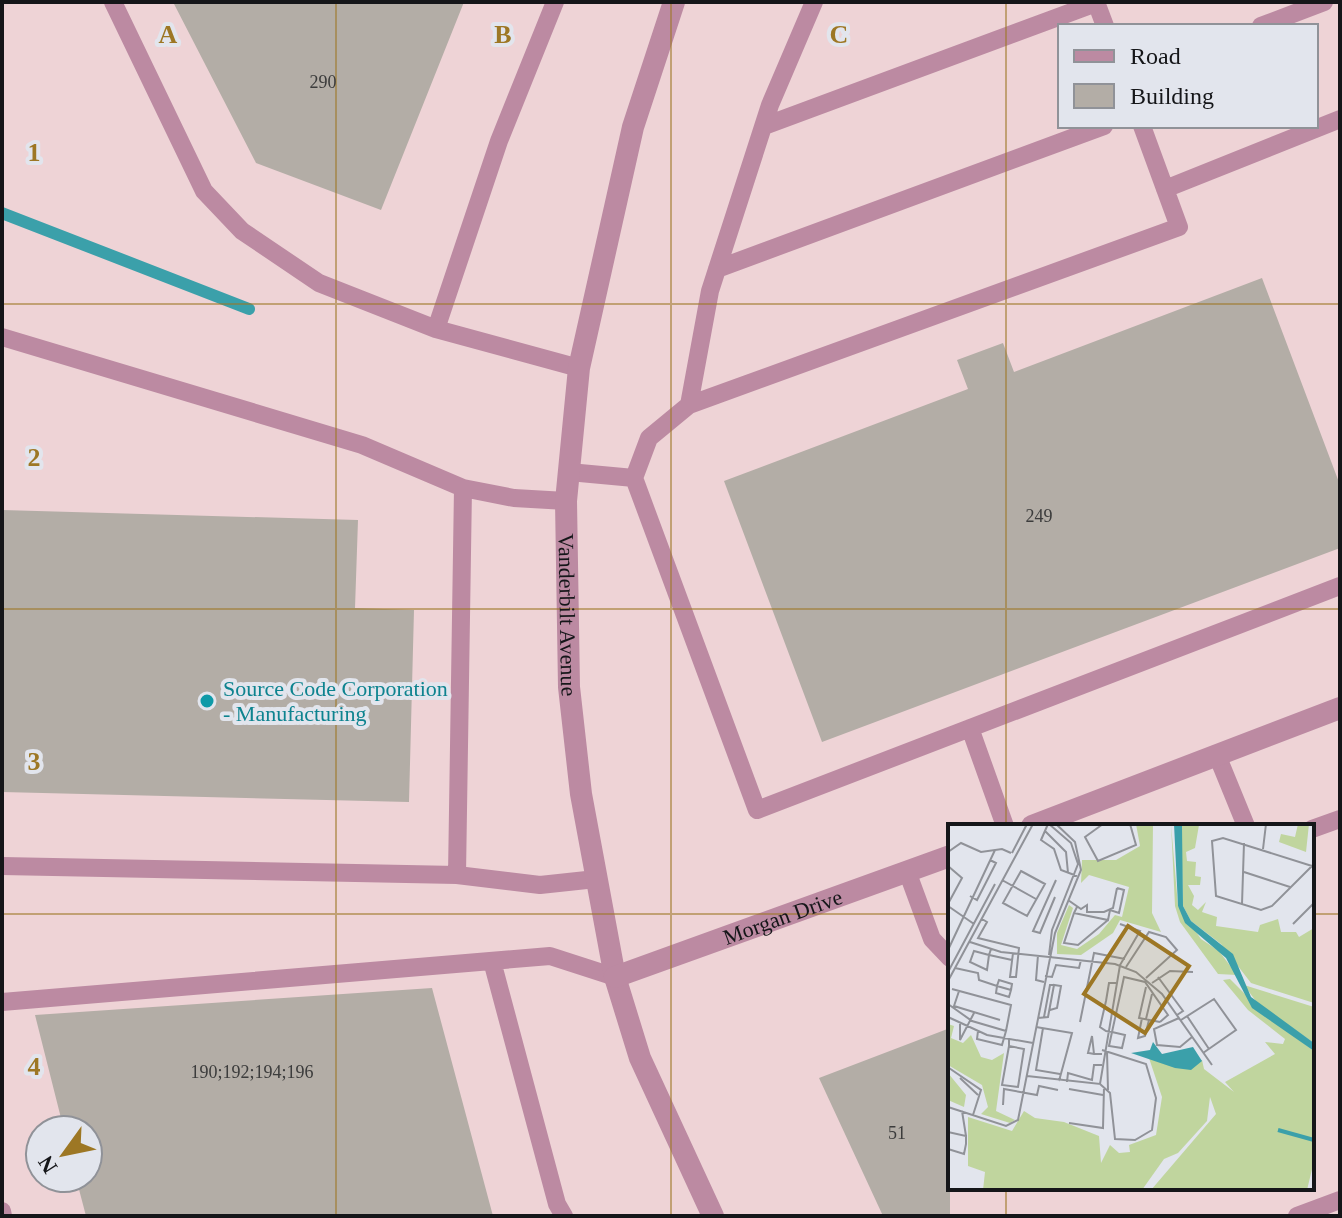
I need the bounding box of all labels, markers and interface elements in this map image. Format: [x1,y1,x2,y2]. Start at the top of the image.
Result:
text: A [159,20,178,49]
text: B [494,20,512,49]
text: C [830,20,848,49]
legend [1058,24,1318,128]
text: Road [1130,43,1181,69]
house number: 290 [310,72,337,92]
text: Building [1130,83,1214,109]
text: 1 [28,138,41,167]
text: 2 [28,443,41,472]
house number: 249 [1026,506,1053,526]
street label: Vanderbilt Avenue [554,533,582,698]
place label: Source Code Corporation - Manufacturing [223,676,448,726]
marker: Source Code Corporation - Manufacturing [198,692,216,710]
text: 3 [28,747,41,776]
inset map [948,824,1314,1190]
street label: Morgan Drive [720,884,846,950]
text: 4 [28,1052,41,1081]
house number: 190;192;194;196 [190,1062,314,1082]
north arrow [24,1114,104,1194]
house number: 51 [888,1123,906,1143]
text: N [33,1151,62,1178]

